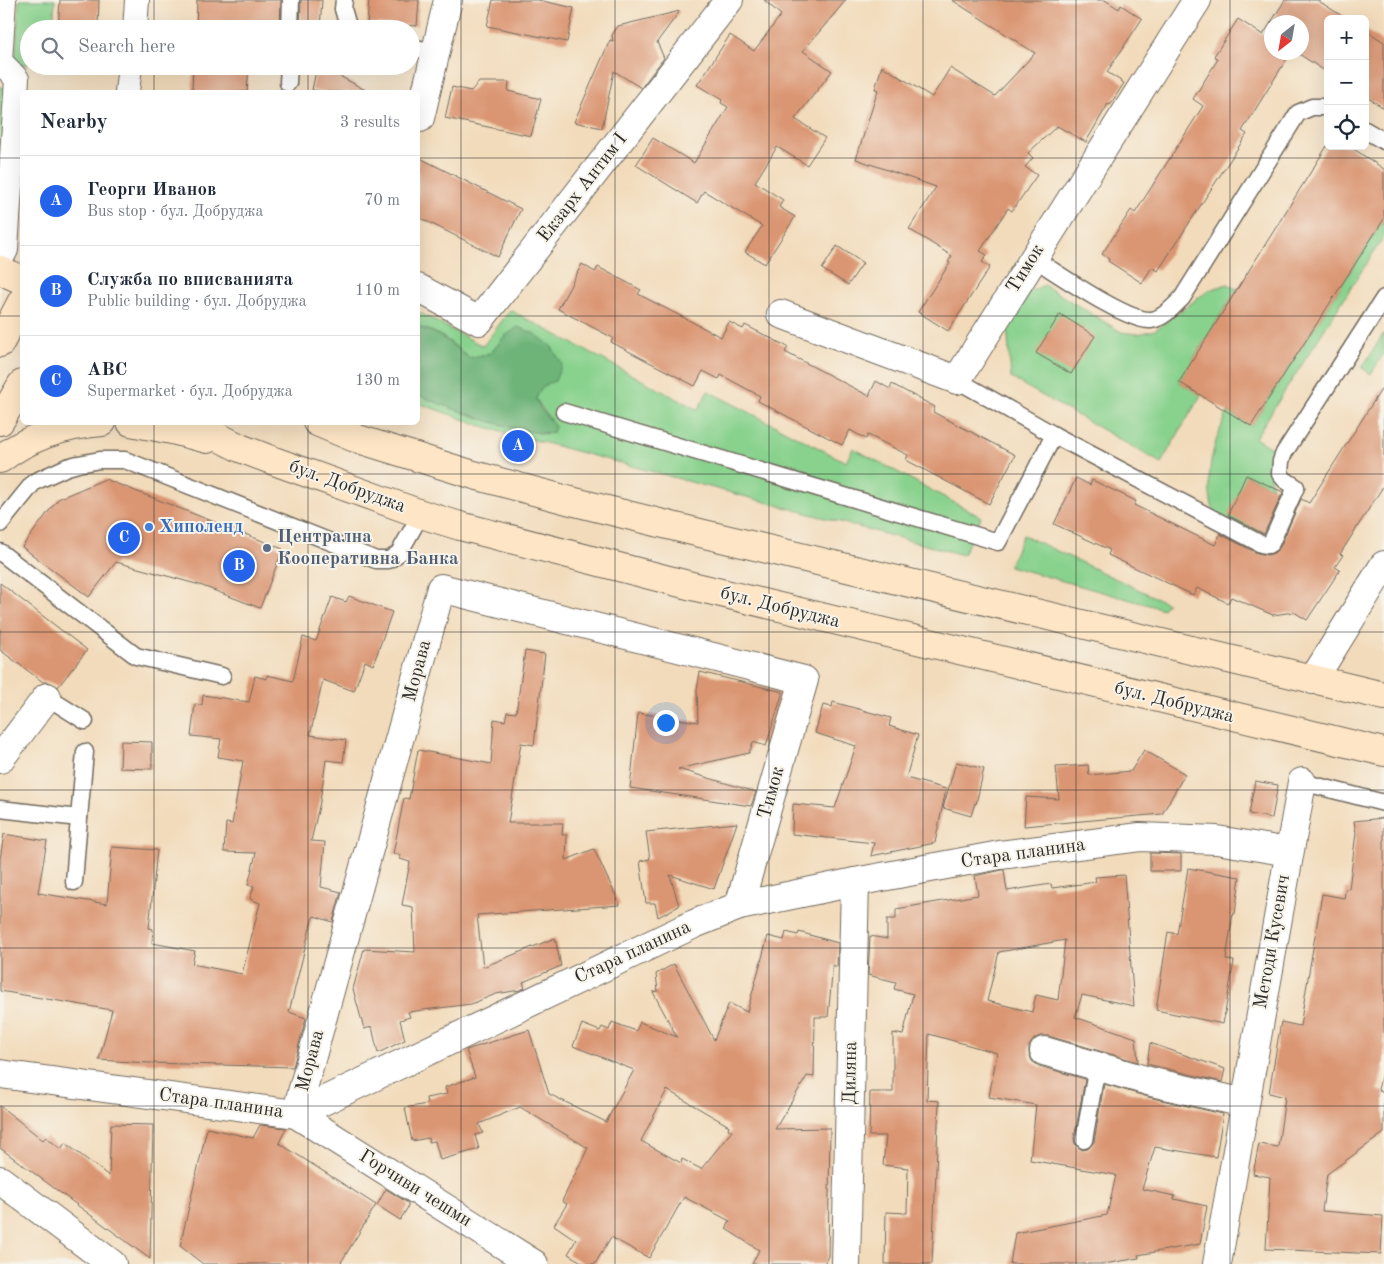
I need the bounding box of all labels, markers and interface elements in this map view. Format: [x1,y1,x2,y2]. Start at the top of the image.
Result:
north arrow [1264,15,1309,60]
map controls [1324,15,1369,150]
button: + [1324,15,1369,60]
search box [20,20,420,75]
icon: search [38,34,66,62]
text: Search here [78,38,175,57]
button: − [1324,60,1369,105]
button: locate [1324,105,1369,150]
text: Nearby [40,112,108,133]
text: 3 results [340,115,400,131]
street label: Екзарх Антим I [535,130,631,246]
text: Георги Иванов [87,181,217,200]
text: A [50,193,62,209]
text: 70 m [364,193,400,209]
text: Bus stop · бул. Добруджа [87,204,263,220]
street label: Тимок [1004,241,1049,297]
text: Служба по вписванията [87,271,293,290]
text: B [50,283,62,299]
text: 110 m [355,283,400,299]
text: Public building · бул. Добруджа [87,294,307,310]
text: ABC [87,361,127,380]
text: C [51,373,61,389]
text: 130 m [355,373,400,389]
text: Supermarket · бул. Добруджа [87,384,293,400]
pin: A [502,427,534,465]
street label: бул. Добруджа [286,457,408,517]
place label: Хиполенд [159,518,244,537]
pin: C [108,519,140,557]
marker: Хиполенд [143,521,155,533]
place label: Централна Кооперативна Банка [277,528,459,569]
marker: Централна Кооперативна Банка [261,542,273,554]
pin: B [223,547,255,585]
street label: бул. Добруджа [718,584,842,632]
street label: Морава [401,637,435,704]
street label: бул. Добруджа [1112,679,1236,727]
your location [653,710,679,736]
street label: Тимок [755,764,789,821]
street label: Стара планина [960,836,1087,872]
street label: Методи Кусевич [1252,873,1294,1011]
street label: Стара планина [572,918,694,988]
street label: Морава [294,1027,328,1094]
street label: Диляна [841,1040,861,1105]
street label: Стара планина [158,1086,285,1122]
street label: Горчиви чешми [355,1147,475,1231]

